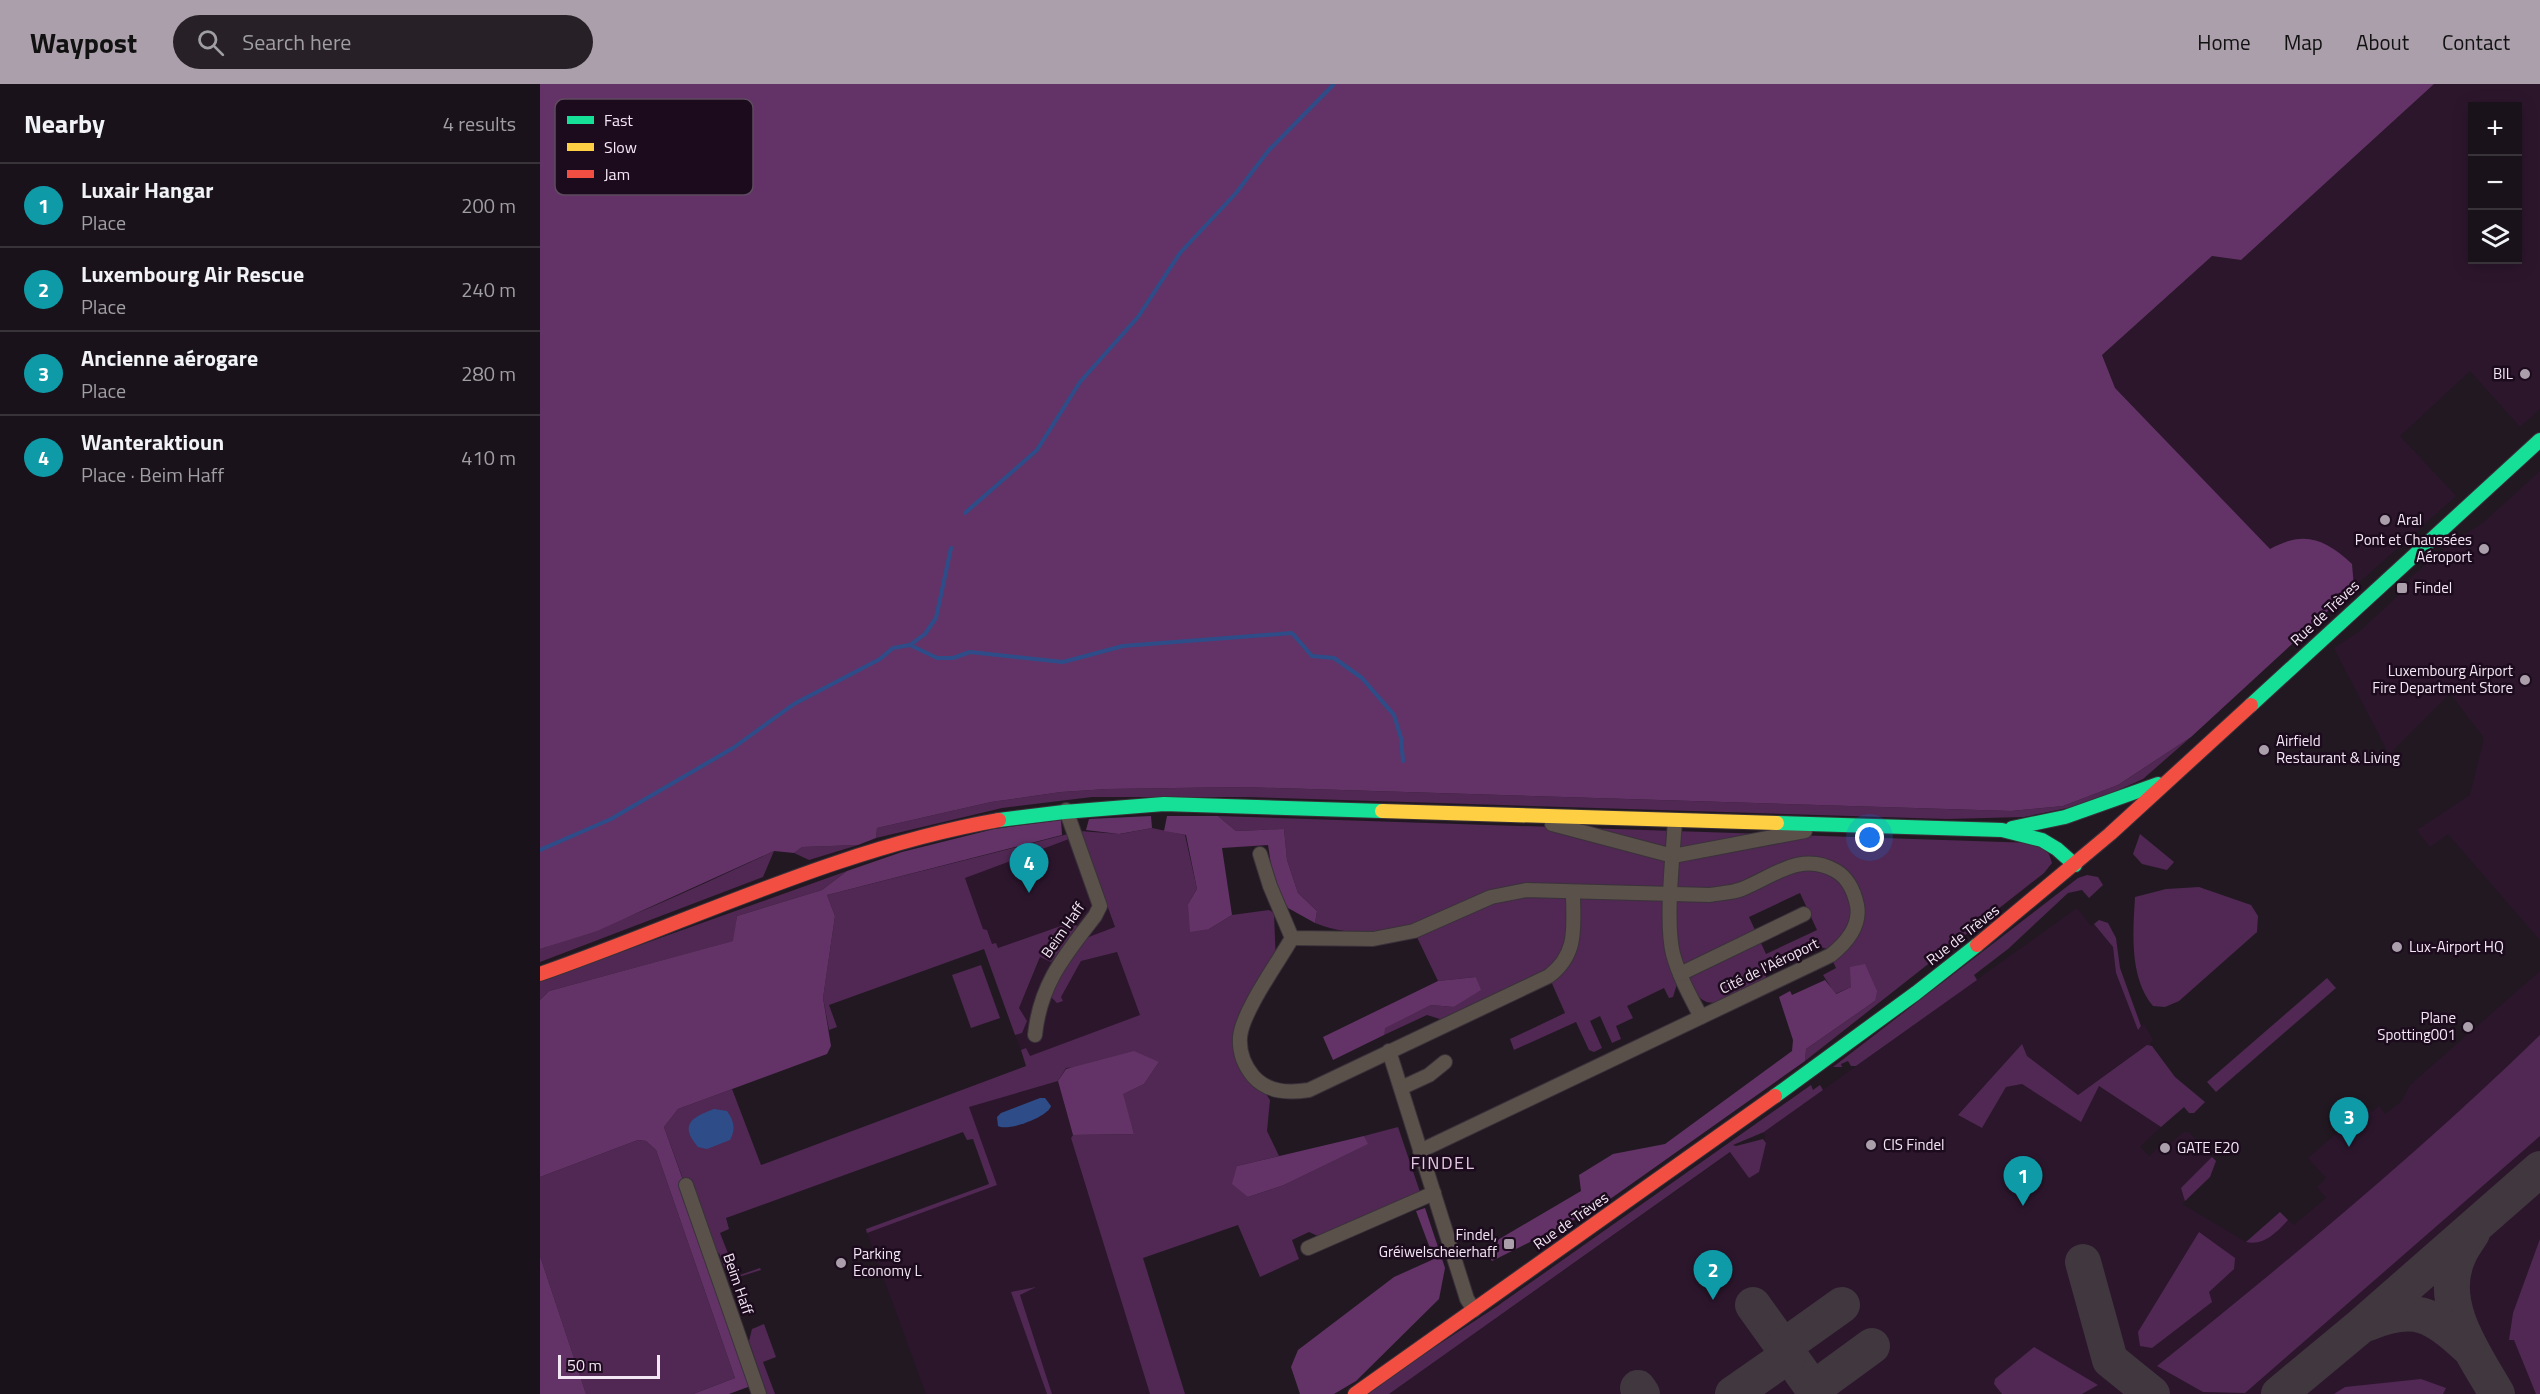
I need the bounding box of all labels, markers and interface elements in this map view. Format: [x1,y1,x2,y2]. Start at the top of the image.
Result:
search box [173,15,593,69]
text: Waypost [30,21,137,64]
text: Search here [242,25,351,59]
icon: search [194,26,227,59]
text: Home [2197,26,2251,58]
text: Map [2284,26,2323,58]
text: About [2356,26,2409,58]
text: Contact [2442,26,2510,58]
legend [555,99,753,195]
map controls [2468,102,2522,264]
button: + [2468,102,2522,156]
text: Nearby [24,104,105,143]
text: 4 results [443,108,516,139]
text: Fast [604,108,633,132]
text: Slow [604,135,637,159]
button: − [2468,156,2522,210]
text: Jam [604,162,630,186]
text: Luxair Hangar [81,173,213,207]
text: 1 [38,190,49,221]
text: 200 m [461,190,516,221]
text: Place [81,207,126,238]
button: layers [2468,210,2522,264]
text: Luxembourg Air Rescue [81,257,304,291]
text: 2 [38,274,49,305]
text: 240 m [461,274,516,305]
text: Place [81,291,126,322]
text: Ancienne aérogare [81,341,258,375]
text: 3 [38,358,49,389]
text: 280 m [461,358,516,389]
place label: BIL [2493,362,2513,385]
marker: BIL [2518,367,2532,381]
text: Place [81,375,126,406]
text: Wanteraktioun [81,425,224,459]
text: 4 [38,442,49,473]
text: 410 m [461,442,516,473]
text: Place · Beim Haff [81,459,224,490]
place label: Aral [2397,508,2422,531]
marker: Aral [2378,513,2392,527]
place label: Pont et Chaussées Aéroport [2355,528,2473,568]
marker: Pont et Chaussées Aéroport [2477,542,2491,556]
street label: Rue de Trèves [2285,574,2365,651]
place label: Findel [2414,576,2452,599]
marker: Findel [2395,581,2409,595]
place label: Luxembourg Airport Fire Department Store [2372,659,2514,699]
marker: Luxembourg Airport Fire Department Store [2518,673,2532,687]
place label: Airfield Restaurant & Living [2276,729,2400,769]
marker: Airfield Restaurant & Living [2257,743,2271,757]
your location [1855,823,1884,852]
pin: 4 [1010,844,1048,893]
street label: Beim Haff [1035,897,1090,962]
street label: Rue de Trèves [1921,899,2004,971]
street label: Cité de l'Aéroport [1715,931,1823,1000]
place label: Lux-Airport HQ [2409,935,2504,958]
marker: Lux-Airport HQ [2390,940,2404,954]
place label: Plane Spotting001 [2377,1006,2456,1046]
marker: Plane Spotting001 [2461,1020,2475,1034]
pin: 3 [2330,1098,2368,1147]
place label: CIS Findel [1883,1133,1945,1156]
place label: GATE E20 [2177,1136,2239,1159]
marker: CIS Findel [1864,1138,1878,1152]
marker: GATE E20 [2158,1141,2172,1155]
district label: FINDEL [1410,1149,1476,1176]
pin: 1 [2004,1156,2042,1206]
street label: Rue de Trèves [1528,1186,1613,1255]
place label: Findel, Gréiwelscheierhaff [1379,1223,1497,1263]
marker: Findel, Gréiwelscheierhaff [1502,1237,1516,1251]
place label: Parking Economy L [853,1242,922,1282]
street label: Beim Haff [717,1250,760,1318]
pin: 2 [1694,1250,1732,1300]
marker: Parking Economy L [834,1256,848,1270]
scale bar [558,1352,660,1380]
text: 50 m [567,1353,602,1377]

